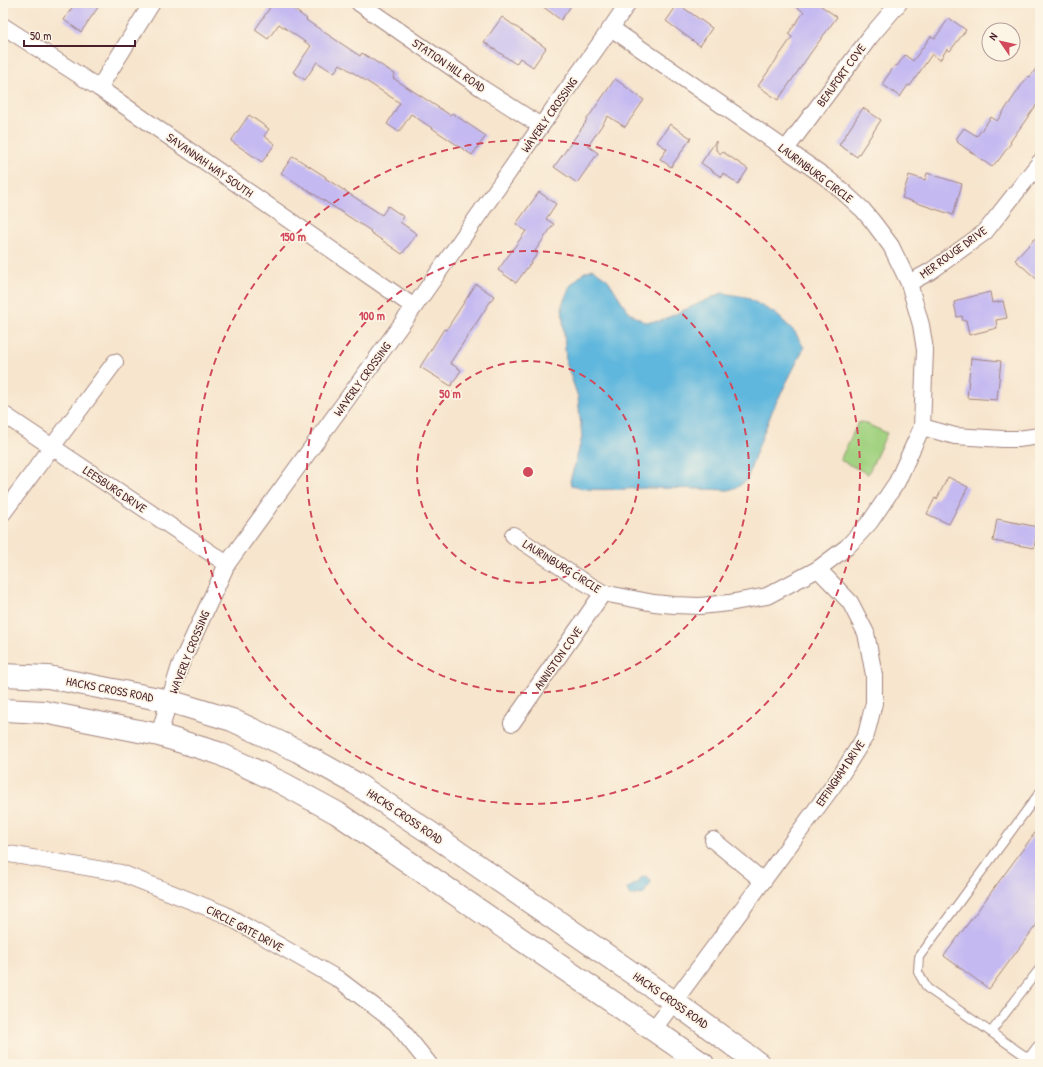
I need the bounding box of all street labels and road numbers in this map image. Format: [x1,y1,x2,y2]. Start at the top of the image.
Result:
street label: STATION HILL ROAD [409,34,489,96]
street label: BEAUFORT COVE [812,39,870,110]
street label: WAVERLY CROSSING [517,74,581,156]
street label: SAVANNAH WAY SOUTH [163,129,257,202]
street label: LAURINBURG CIRCLE [775,139,857,207]
street label: MER ROUGE DRIVE [916,221,991,282]
street label: WAVERLY CROSSING [329,338,395,420]
street label: LEESBURG DRIVE [80,461,151,517]
street label: LAURINBURG CIRCLE [520,535,605,597]
street label: WAVERLY CROSSING [165,608,213,696]
street label: ANNISTON COVE [530,622,586,693]
street label: HACKS CROSS ROAD [65,672,155,706]
street label: EFFINGHAM DRIVE [812,736,869,810]
street label: HACKS CROSS ROAD [363,784,447,848]
street label: CIRCLE GATE DRIVE [203,900,287,956]
street label: HACKS CROSS ROAD [630,968,712,1033]

